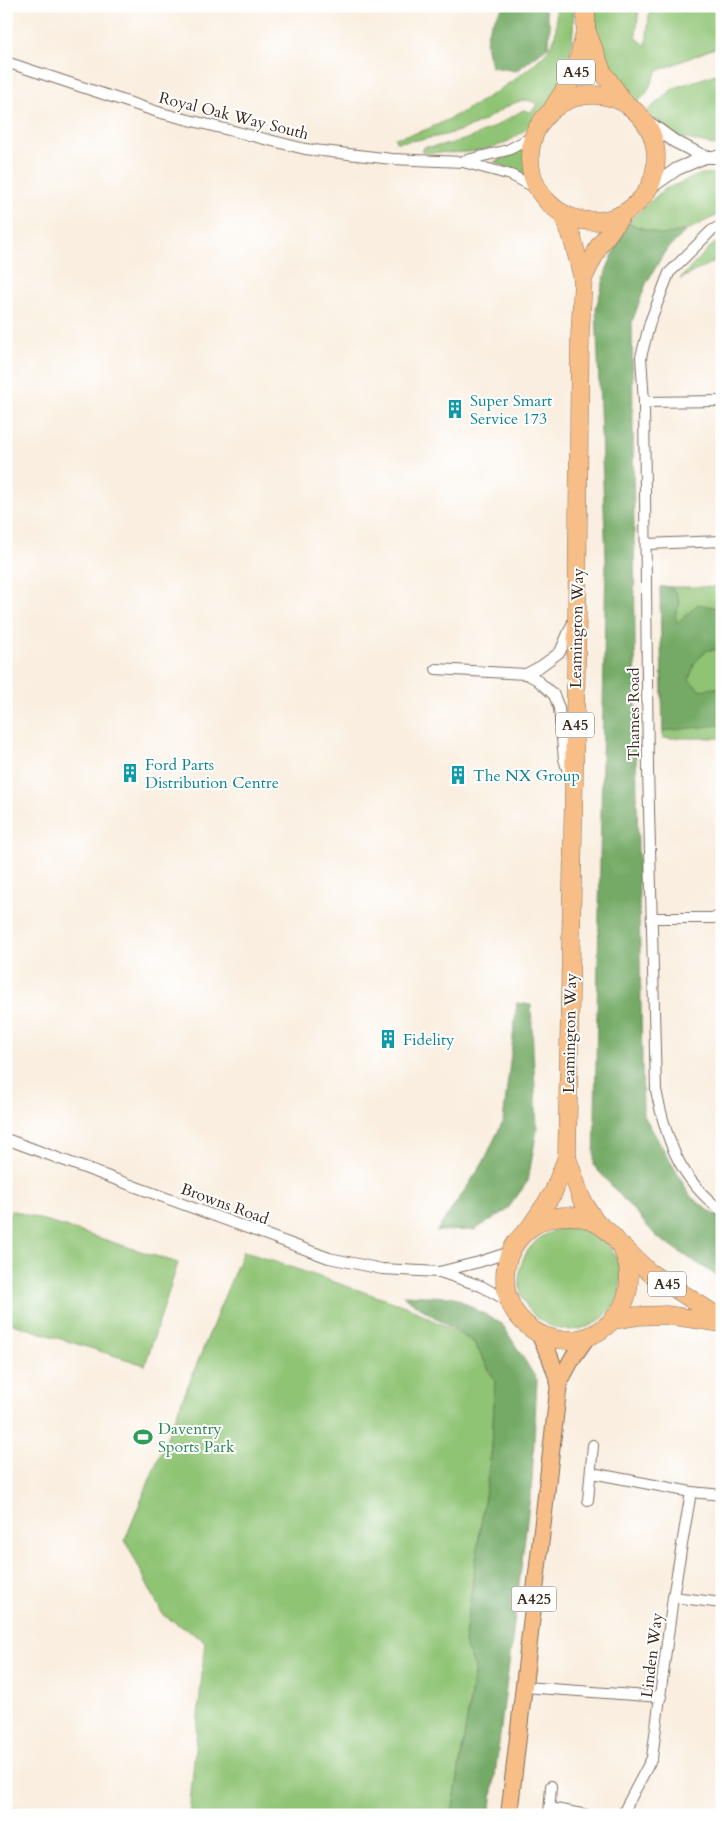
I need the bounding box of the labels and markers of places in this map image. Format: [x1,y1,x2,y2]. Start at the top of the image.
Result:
place label: Super Smart Service 173 [470,390,552,430]
building icon: Super Smart Service 173 [444,398,466,420]
place label: Ford Parts Distribution Centre [145,754,279,794]
building icon: Ford Parts Distribution Centre [119,762,141,784]
building icon: The NX Group [447,764,469,786]
place label: The NX Group [473,765,580,787]
building icon: Fidelity [377,1028,399,1050]
place label: Fidelity [403,1029,455,1051]
place label: Daventry Sports Park [158,1418,235,1458]
sports icon: Daventry Sports Park [132,1426,154,1448]

